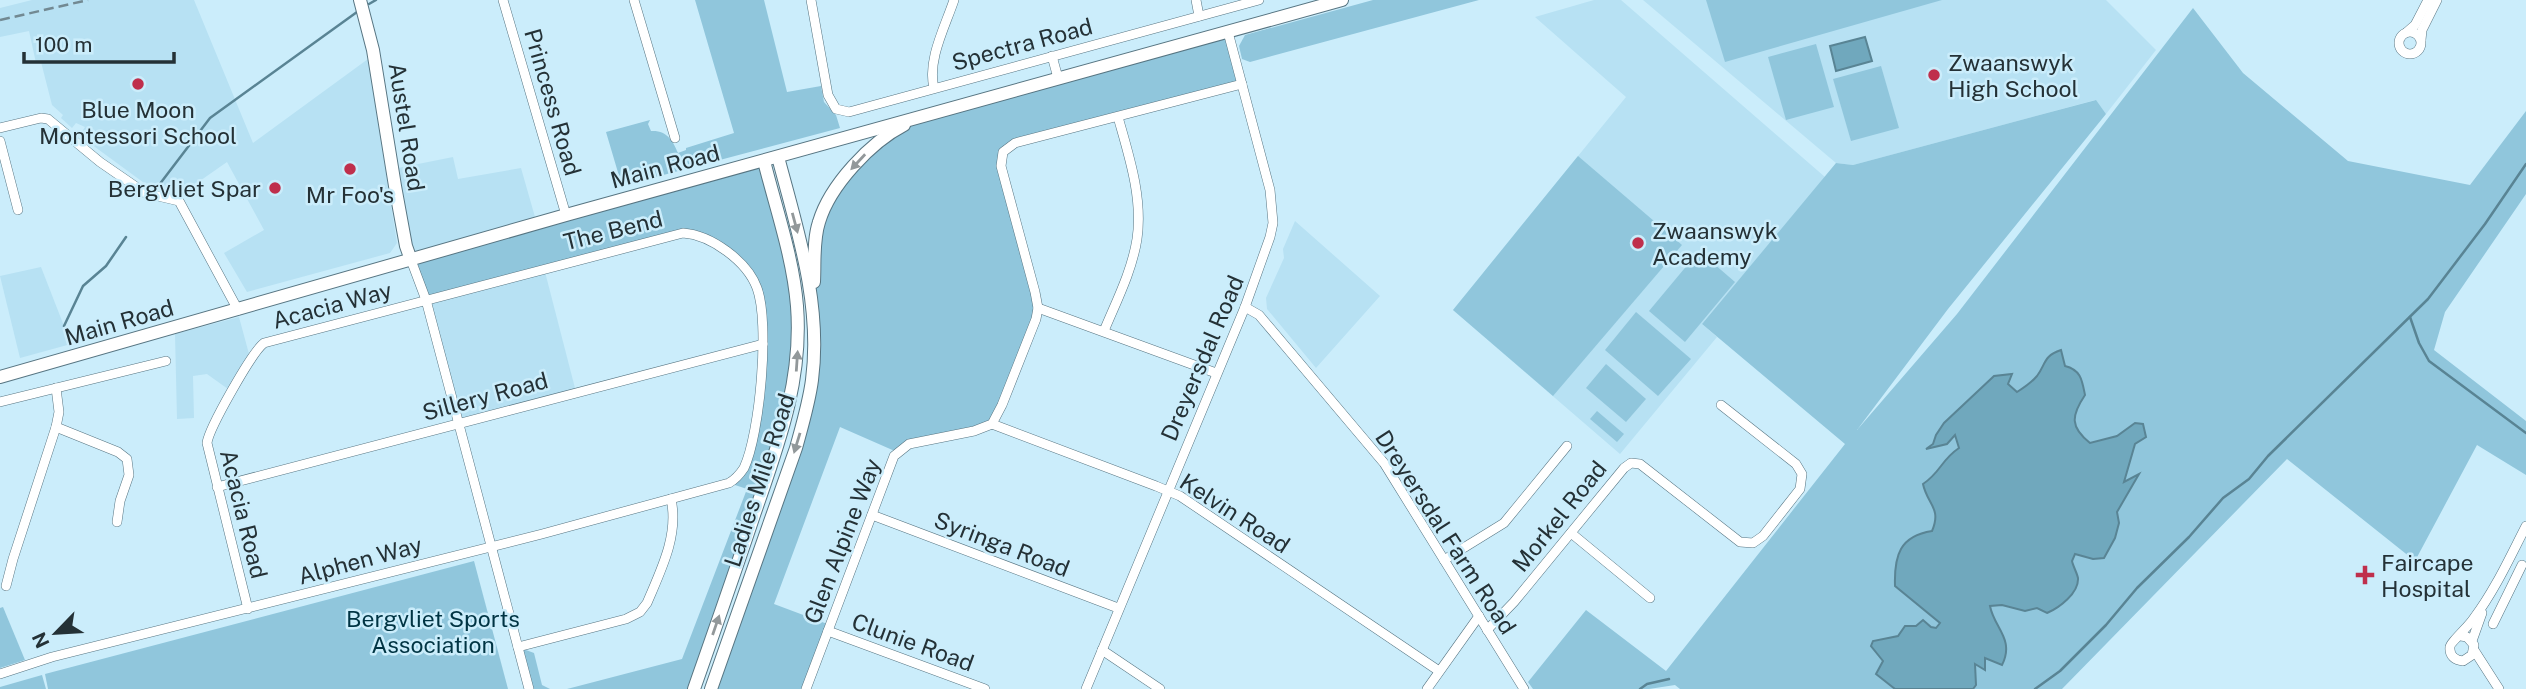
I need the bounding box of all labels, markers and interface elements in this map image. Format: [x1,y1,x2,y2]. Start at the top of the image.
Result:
street label: Spectra Road [949,12,1095,76]
scale bar [24,21,175,65]
street label: Princess Road [519,26,587,178]
text: 100 m [35,32,92,57]
place label: Zwaanswyk High School [1948,49,2078,102]
street label: Austel Road [384,61,430,193]
marker: Zwaanswyk High School [1926,67,1942,83]
marker: Blue Moon Montessori School [130,76,146,92]
place label: Blue Moon Montessori School [39,96,237,149]
street label: Main Road [607,138,723,194]
one-way arrow [850,154,867,171]
marker: Mr Foo's [342,161,358,177]
place label: Bergvliet Spar [108,175,261,202]
marker: Bergvliet Spar [267,180,283,196]
place label: Mr Foo's [306,181,394,208]
street label: The Bend [561,205,665,255]
one-way arrow [791,212,801,233]
place label: Zwaanswyk Academy [1652,217,1778,270]
marker: Zwaanswyk Academy [1630,235,1646,251]
street label: Dreyersdal Road [1155,271,1249,445]
street label: Acacia Way [269,276,395,334]
street label: Main Road [61,294,177,350]
one-way arrow [791,350,802,372]
street label: Sillery Road [419,366,551,426]
street label: Ladies Mile Road [718,390,800,570]
street label: Dreyersdal Farm Road [1370,425,1522,639]
one-way arrow [792,432,802,453]
street label: Acacia Road [215,447,273,581]
street label: Glen Alpine Way [798,455,886,627]
street label: Morkel Road [1506,455,1612,577]
street label: Kelvin Road [1175,468,1295,558]
street label: Syringa Road [931,506,1073,582]
street label: Alphen Way [295,531,425,589]
place label: Faircape Hospital [2381,549,2474,602]
marker: Faircape Hospital [2355,565,2375,585]
north arrow [21,598,91,668]
park label: Bergvliet Sports Association [346,605,520,658]
street label: Clunie Road [848,607,978,677]
one-way arrow [711,614,722,635]
text: N [27,629,54,652]

